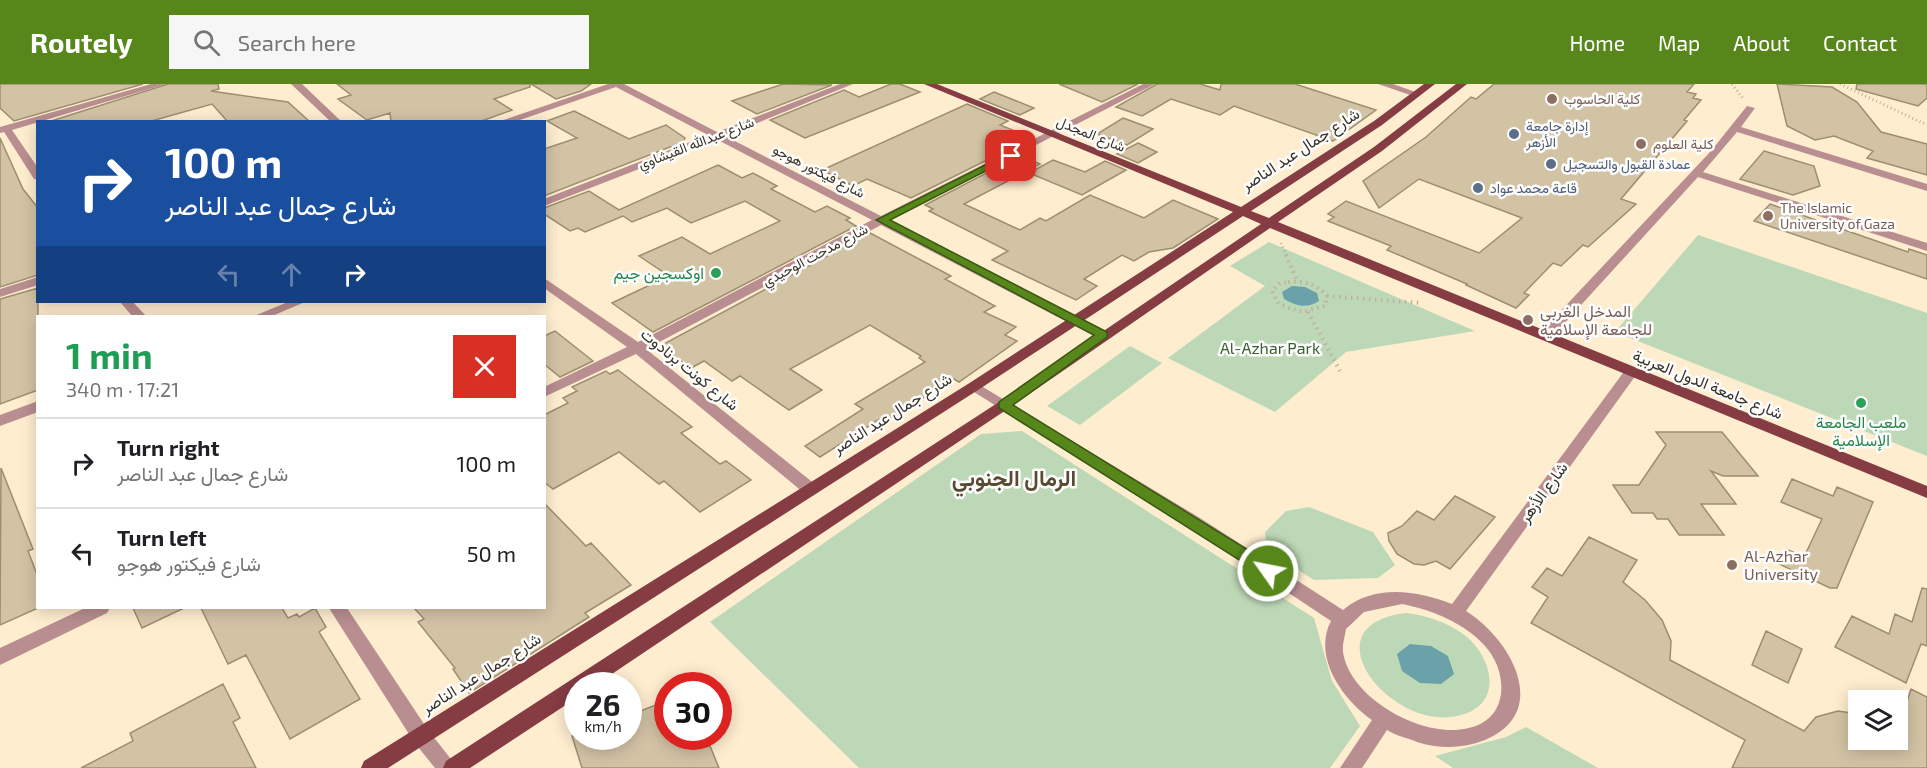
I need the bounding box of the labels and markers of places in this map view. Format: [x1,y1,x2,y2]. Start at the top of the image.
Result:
place label: كلية الحاسوب [1564,90,1640,108]
marker: كلية الحاسوب [1545,92,1559,106]
place label: إدارة جامعة الأزهر [1525,117,1588,151]
marker: إدارة جامعة الأزهر [1507,127,1521,141]
pin [985,130,1036,181]
place label: كلية العلوم [1653,135,1713,153]
marker: كلية العلوم [1634,137,1648,151]
place label: عمادة القبول والتسجيل [1563,155,1691,174]
marker: عمادة القبول والتسجيل [1544,157,1558,171]
place label: قاعة محمد عواد [1490,179,1577,197]
marker: قاعة محمد عواد [1471,181,1485,195]
place label: The Islamic University of Gaza [1780,199,1895,232]
marker: The Islamic University of Gaza [1761,209,1775,223]
place label: اوكسجين جيم [614,263,704,284]
marker: اوكسجين جيم [709,266,723,280]
place label: المدخل الغربي للجامعة الإسلامية [1540,301,1652,340]
marker: المدخل الغربي للجامعة الإسلامية [1521,313,1535,327]
marker: ملعب الجامعة الإسلامية [1854,396,1868,410]
place label: ملعب الجامعة الإسلامية [1816,412,1906,451]
place label: Al-Azhar University [1744,546,1819,583]
marker: Al-Azhar University [1725,558,1739,572]

